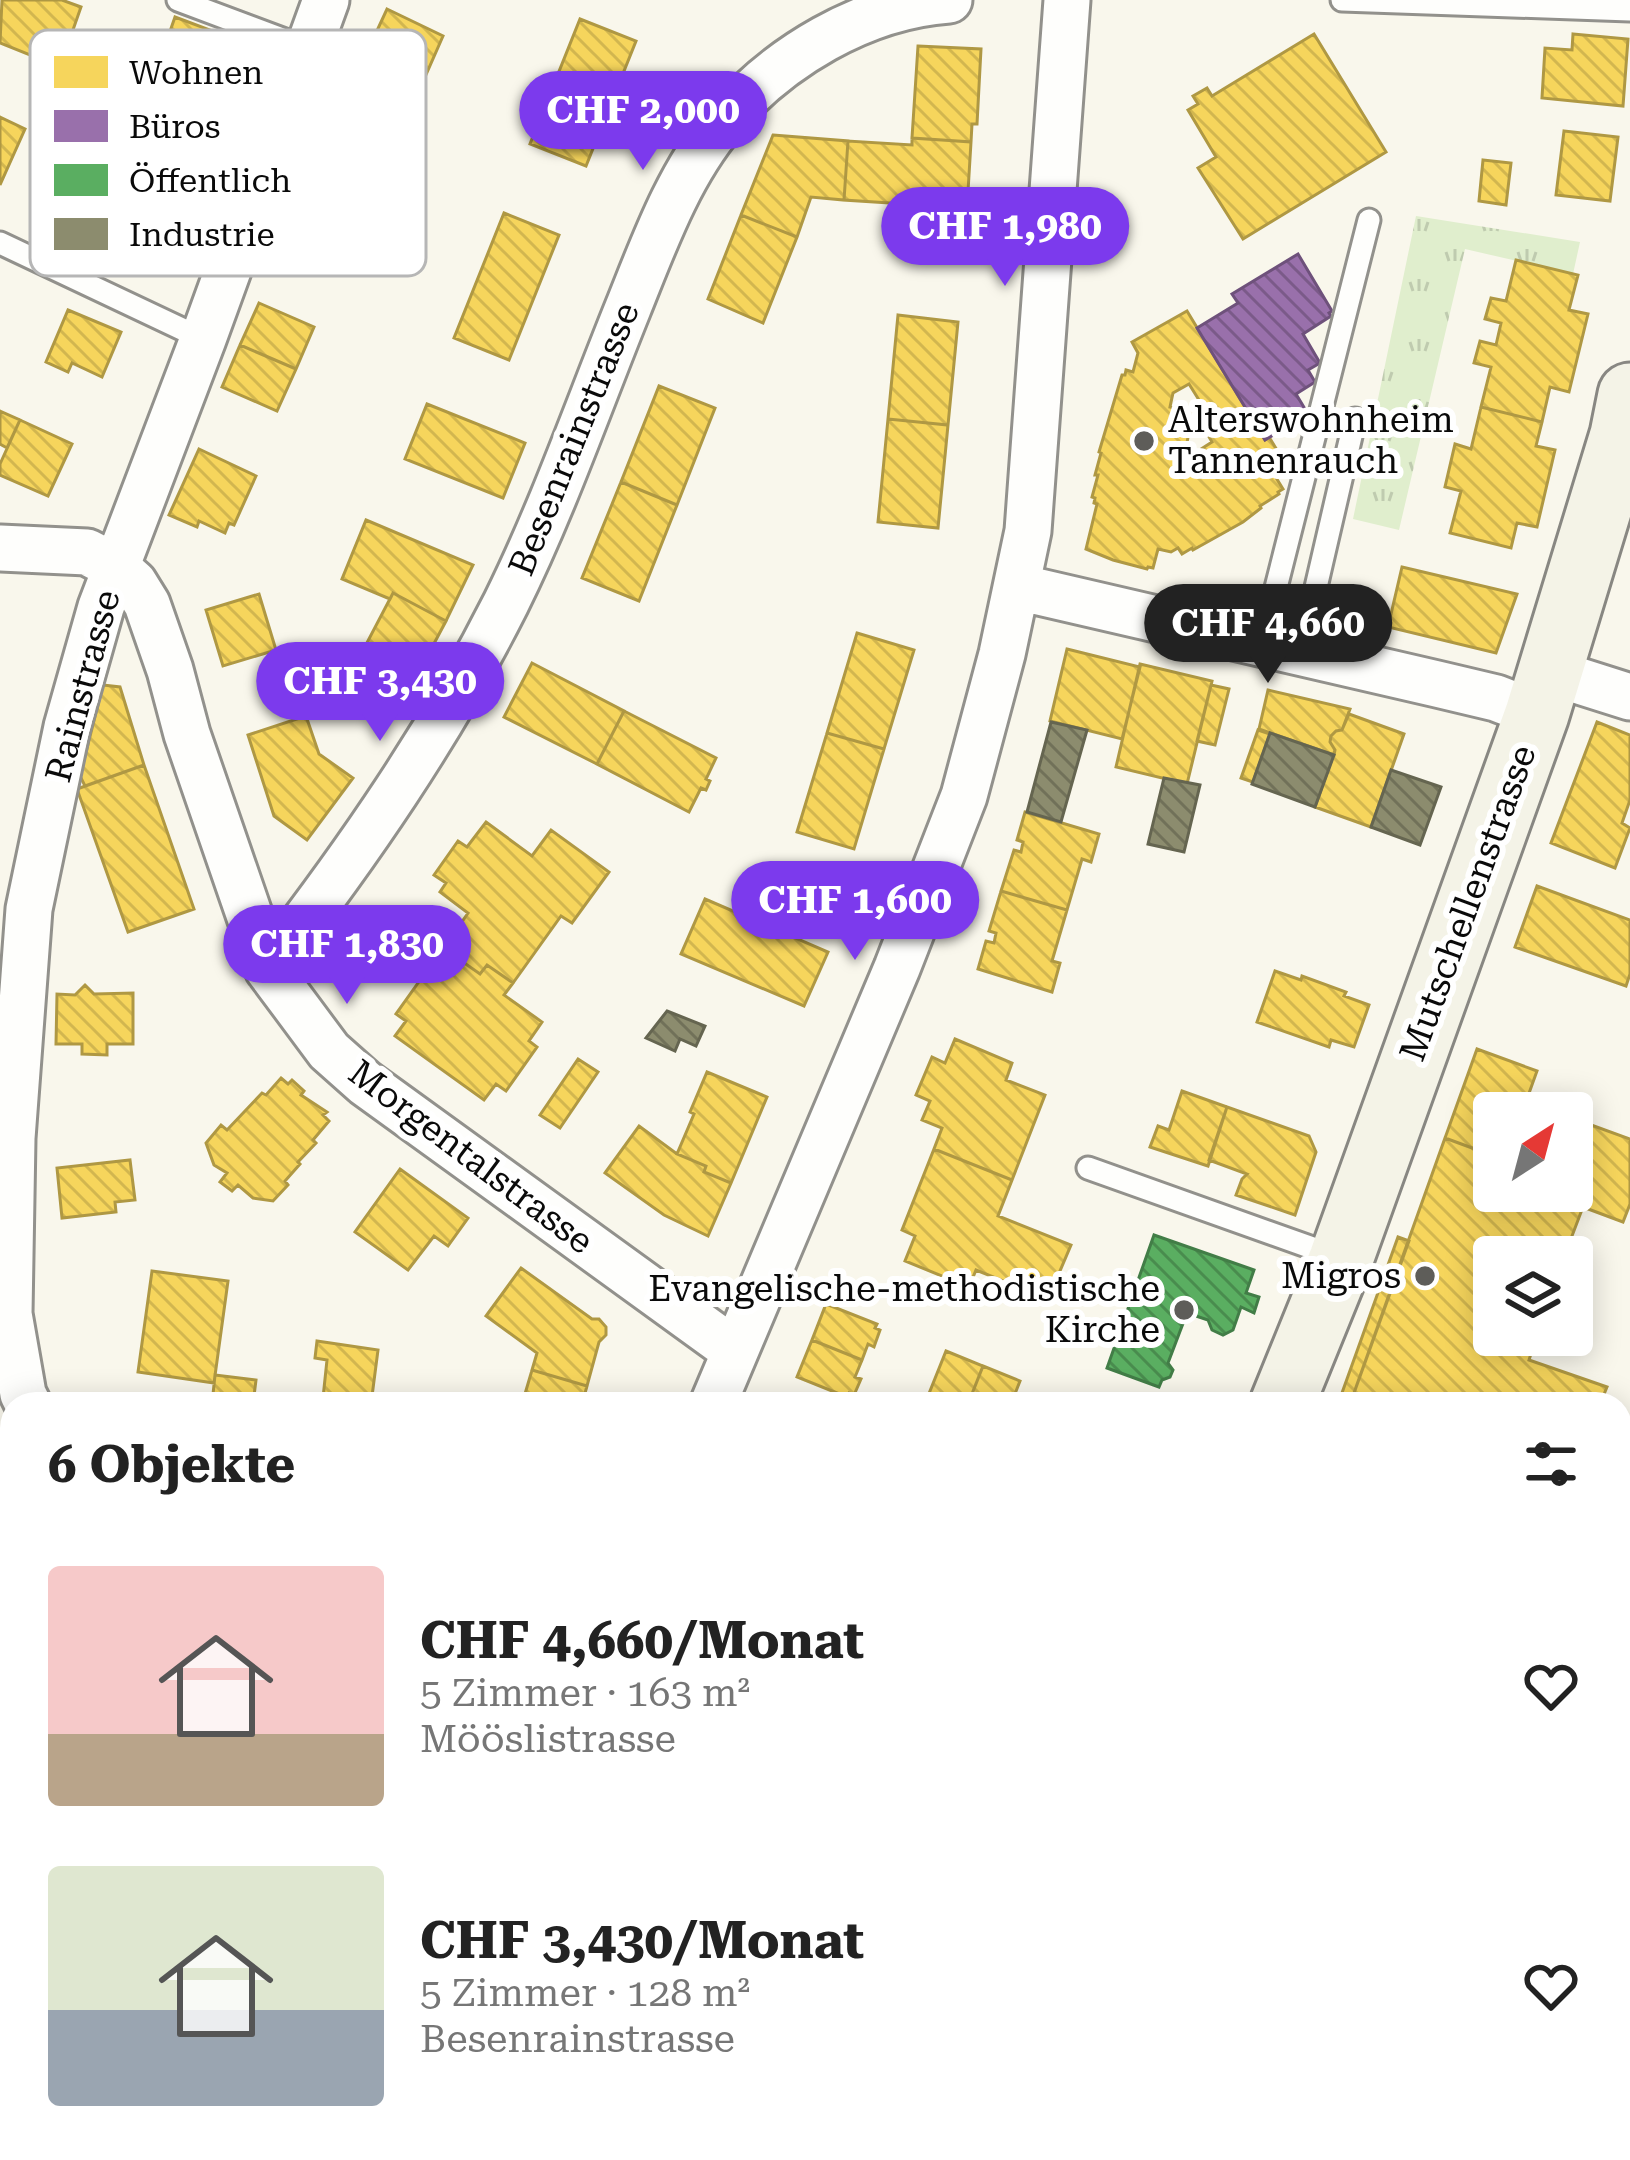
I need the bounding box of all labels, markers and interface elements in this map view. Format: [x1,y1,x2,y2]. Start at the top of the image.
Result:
legend [30,30,426,276]
text: Wohnen [129,53,263,92]
pin: CHF 2,000 [506,71,780,173]
text: CHF 2,000 [546,87,740,133]
text: Büros [129,107,221,146]
text: Öffentlich [129,161,291,200]
pin: CHF 1,980 [868,187,1142,289]
text: CHF 1,980 [908,203,1102,249]
text: Industrie [129,215,275,254]
street label: Besenrainstrasse [500,296,648,582]
place label: Alterswohnheim Tannenrauch [1168,399,1454,482]
marker: Alterswohnheim Tannenrauch [1131,428,1157,454]
pin: CHF 4,660 [1131,584,1405,686]
street label: Rainstrasse [37,585,129,787]
text: CHF 4,660 [1171,600,1365,646]
pin: CHF 3,430 [243,642,517,744]
text: CHF 3,430 [283,658,477,704]
street label: Mutschellenstrasse [1391,739,1545,1067]
pin: CHF 1,600 [718,861,992,963]
text: CHF 1,600 [758,877,952,923]
pin: CHF 1,830 [210,905,484,1007]
text: CHF 1,830 [250,921,444,967]
street label: Morgentalstrasse [341,1052,601,1262]
north arrow [1473,1092,1593,1212]
map controls [1473,1092,1593,1356]
button: layers [1473,1236,1593,1356]
place label: Migros [1281,1255,1401,1297]
marker: Migros [1412,1263,1438,1289]
place label: Evangelische-methodistische Kirche [648,1268,1160,1351]
marker: Evangelische-methodistische Kirche [1171,1297,1197,1323]
icon: filters [1518,1431,1584,1497]
text: 6 Objekte [48,1435,295,1494]
text: CHF 4,660/Monat [420,1611,864,1670]
icon: home [144,1614,288,1758]
icon: heart [1518,1653,1584,1719]
text: 5 Zimmer · 163 m² [420,1670,750,1716]
text: Mööslistrasse [420,1716,676,1762]
text: CHF 3,430/Monat [420,1911,864,1970]
icon: home [144,1914,288,2058]
icon: heart [1518,1953,1584,2019]
text: 5 Zimmer · 128 m² [420,1970,750,2016]
text: Besenrainstrasse [420,2016,735,2062]

